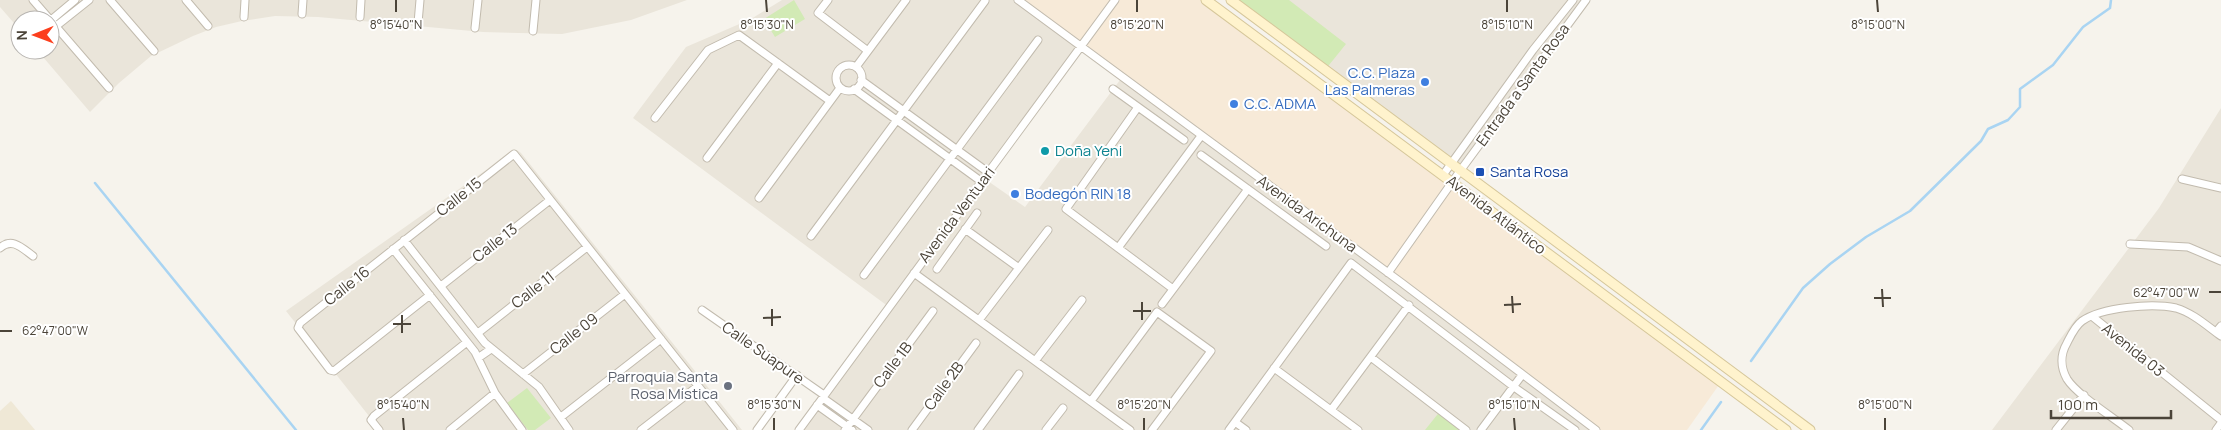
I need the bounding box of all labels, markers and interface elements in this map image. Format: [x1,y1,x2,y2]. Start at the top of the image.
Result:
north arrow [10,10,60,60]
text: 8°15'40"N [370,16,422,33]
text: 8°15'30"N [740,16,794,33]
text: 8°15'20"N [1110,16,1164,33]
text: 8°15'10"N [1481,16,1533,33]
text: 8°15'00"N [1851,16,1905,33]
street label: Entrada a Santa Rosa [1471,19,1574,150]
text: N [12,30,31,40]
place label: C.C. Plaza Las Palmeras [1325,62,1415,100]
marker: C.C. Plaza Las Palmeras [1419,76,1431,88]
place label: C.C. ADMA [1244,93,1317,114]
marker: C.C. ADMA [1228,98,1240,110]
place label: Doña Yeni [1055,140,1122,161]
marker: Doña Yeni [1039,145,1051,157]
place label: Santa Rosa [1490,161,1568,182]
street label: Avenida Ventuari [914,162,1000,267]
marker: Santa Rosa [1474,166,1486,178]
street label: Avenida Arichuna [1253,170,1362,257]
street label: Avenida Atlántico [1442,170,1551,259]
street label: Calle 15 [432,172,486,221]
place label: Bodegón RIN 18 [1025,183,1131,204]
marker: Bodegón RIN 18 [1009,188,1021,200]
street label: Calle 13 [468,218,522,267]
street label: Calle 16 [319,261,374,310]
street label: Calle 11 [507,266,559,313]
text: 62°47'00"W [2133,284,2200,301]
street label: Calle 09 [545,308,602,359]
street label: Calle Suapure [718,316,809,389]
street label: Avenida 03 [2098,318,2169,381]
text: 62°47'00"W [22,322,89,339]
street label: Calle 1B [868,337,917,392]
street label: Calle 2B [919,357,968,414]
place label: Parroquia Santa Rosa Mística [608,366,718,404]
marker: Parroquia Santa Rosa Mística [722,380,734,392]
scale bar [2051,388,2171,420]
text: 100 m [2058,394,2098,415]
text: 8°15'40"N [377,396,429,413]
text: 8°15'30"N [747,396,801,413]
text: 8°15'20"N [1117,396,1171,413]
text: 8°15'10"N [1488,396,1540,413]
text: 8°15'00"N [1858,396,1912,413]

